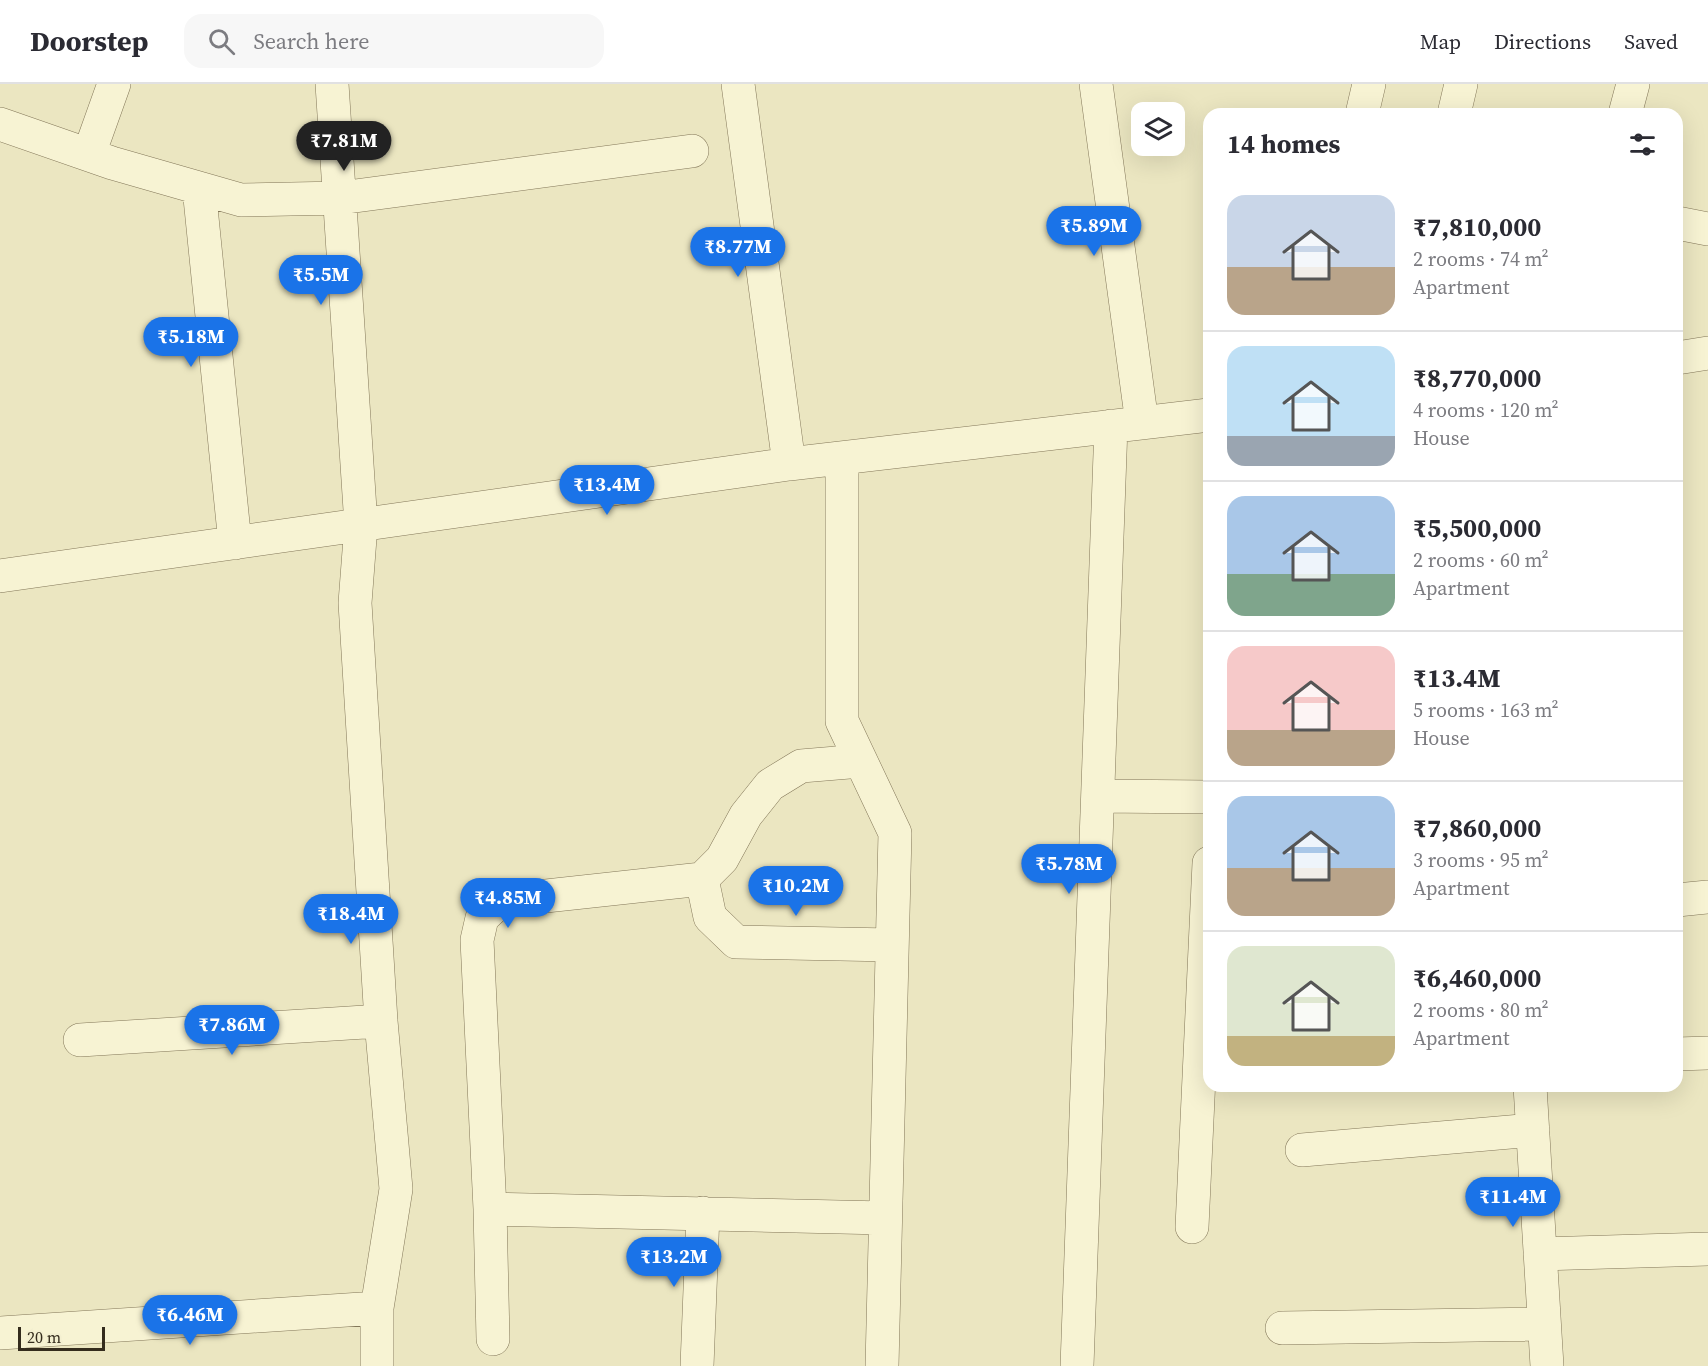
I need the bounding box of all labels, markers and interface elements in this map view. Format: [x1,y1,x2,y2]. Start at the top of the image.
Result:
search box [184,14,604,68]
text: Doorstep [30,22,148,60]
icon: search [205,25,238,58]
text: Search here [253,26,369,56]
text: Map [1420,27,1461,56]
text: Directions [1494,27,1591,56]
text: Saved [1624,27,1678,56]
map controls [1131,102,1185,156]
button: layers [1131,102,1185,156]
pin: ₹7.81M [295,121,393,172]
text: ₹7.81M [310,126,378,154]
text: 14 homes [1227,126,1340,162]
icon: filters [1626,128,1659,161]
pin: ₹5.89M [1045,206,1143,257]
text: ₹7,810,000 [1413,209,1541,245]
text: ₹5.89M [1060,211,1128,239]
icon: home [1275,219,1347,291]
pin: ₹8.77M [689,227,787,278]
text: ₹8.77M [704,232,772,260]
text: 2 rooms · 74 m² [1413,245,1549,273]
pin: ₹5.5M [279,255,363,306]
text: ₹5.5M [293,260,349,288]
text: Apartment [1413,273,1510,301]
pin: ₹5.18M [142,317,240,368]
text: ₹5.18M [157,322,225,350]
text: ₹8,770,000 [1413,360,1541,396]
icon: home [1275,370,1347,442]
text: 4 rooms · 120 m² [1413,396,1559,424]
text: House [1413,424,1470,452]
pin: ₹13.4M [558,465,656,516]
text: ₹13.4M [573,470,641,498]
text: ₹5,500,000 [1413,510,1541,546]
icon: home [1275,520,1347,592]
text: 2 rooms · 60 m² [1413,546,1549,574]
text: Apartment [1413,574,1510,602]
text: ₹13.4M [1413,660,1500,696]
icon: home [1275,670,1347,742]
text: 5 rooms · 163 m² [1413,696,1559,724]
text: House [1413,724,1470,752]
text: ₹7,860,000 [1413,810,1541,846]
icon: home [1275,820,1347,892]
pin: ₹5.78M [1020,844,1118,895]
text: 3 rooms · 95 m² [1413,846,1549,874]
text: ₹5.78M [1035,849,1103,877]
pin: ₹10.2M [747,866,845,917]
text: ₹10.2M [762,871,830,899]
text: Apartment [1413,874,1510,902]
pin: ₹4.85M [459,878,557,929]
text: ₹4.85M [474,883,542,911]
pin: ₹18.4M [302,894,400,945]
text: ₹18.4M [317,899,385,927]
text: ₹6,460,000 [1413,960,1541,996]
icon: home [1275,970,1347,1042]
text: 2 rooms · 80 m² [1413,996,1549,1024]
pin: ₹7.86M [183,1005,281,1056]
text: ₹7.86M [198,1010,266,1038]
text: Apartment [1413,1024,1510,1052]
pin: ₹11.4M [1464,1177,1562,1228]
text: ₹11.4M [1479,1182,1547,1210]
pin: ₹13.2M [625,1237,723,1288]
text: ₹13.2M [640,1242,708,1270]
pin: ₹6.46M [141,1295,239,1346]
text: ₹6.46M [156,1300,224,1328]
scale bar [18,1324,105,1352]
text: 20 m [27,1326,61,1348]

